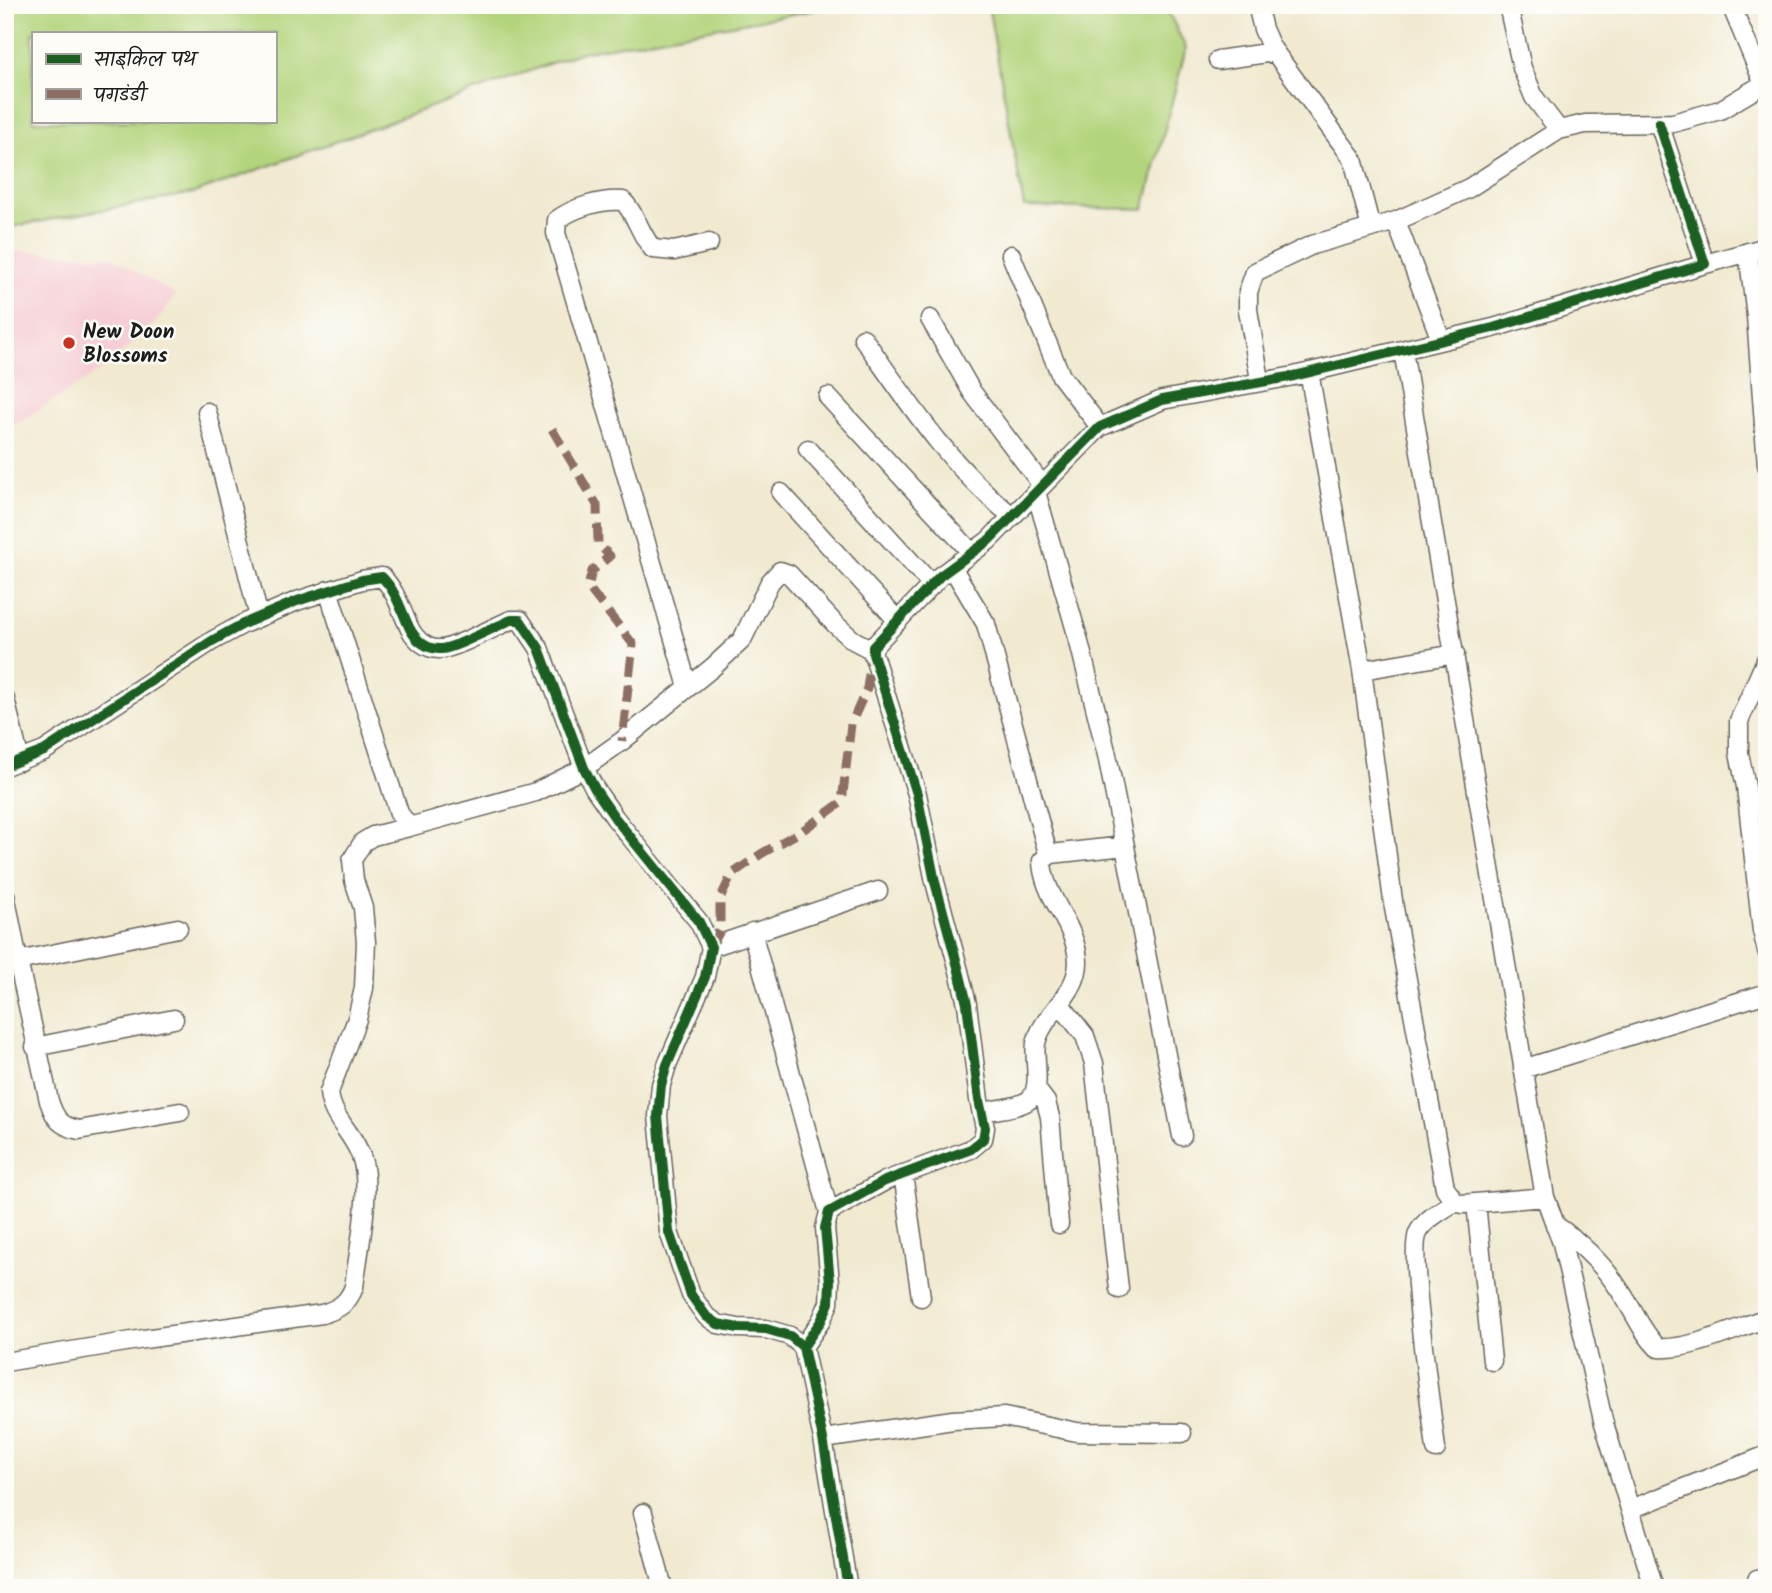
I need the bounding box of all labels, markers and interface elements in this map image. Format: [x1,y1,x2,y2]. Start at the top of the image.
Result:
legend [32,32,276,122]
text: साइकिल पथ [94,44,200,77]
text: पगडंडी [93,80,150,113]
place label: New Doon Blossoms [83,316,174,373]
marker: New Doon Blossoms [61,335,77,351]

